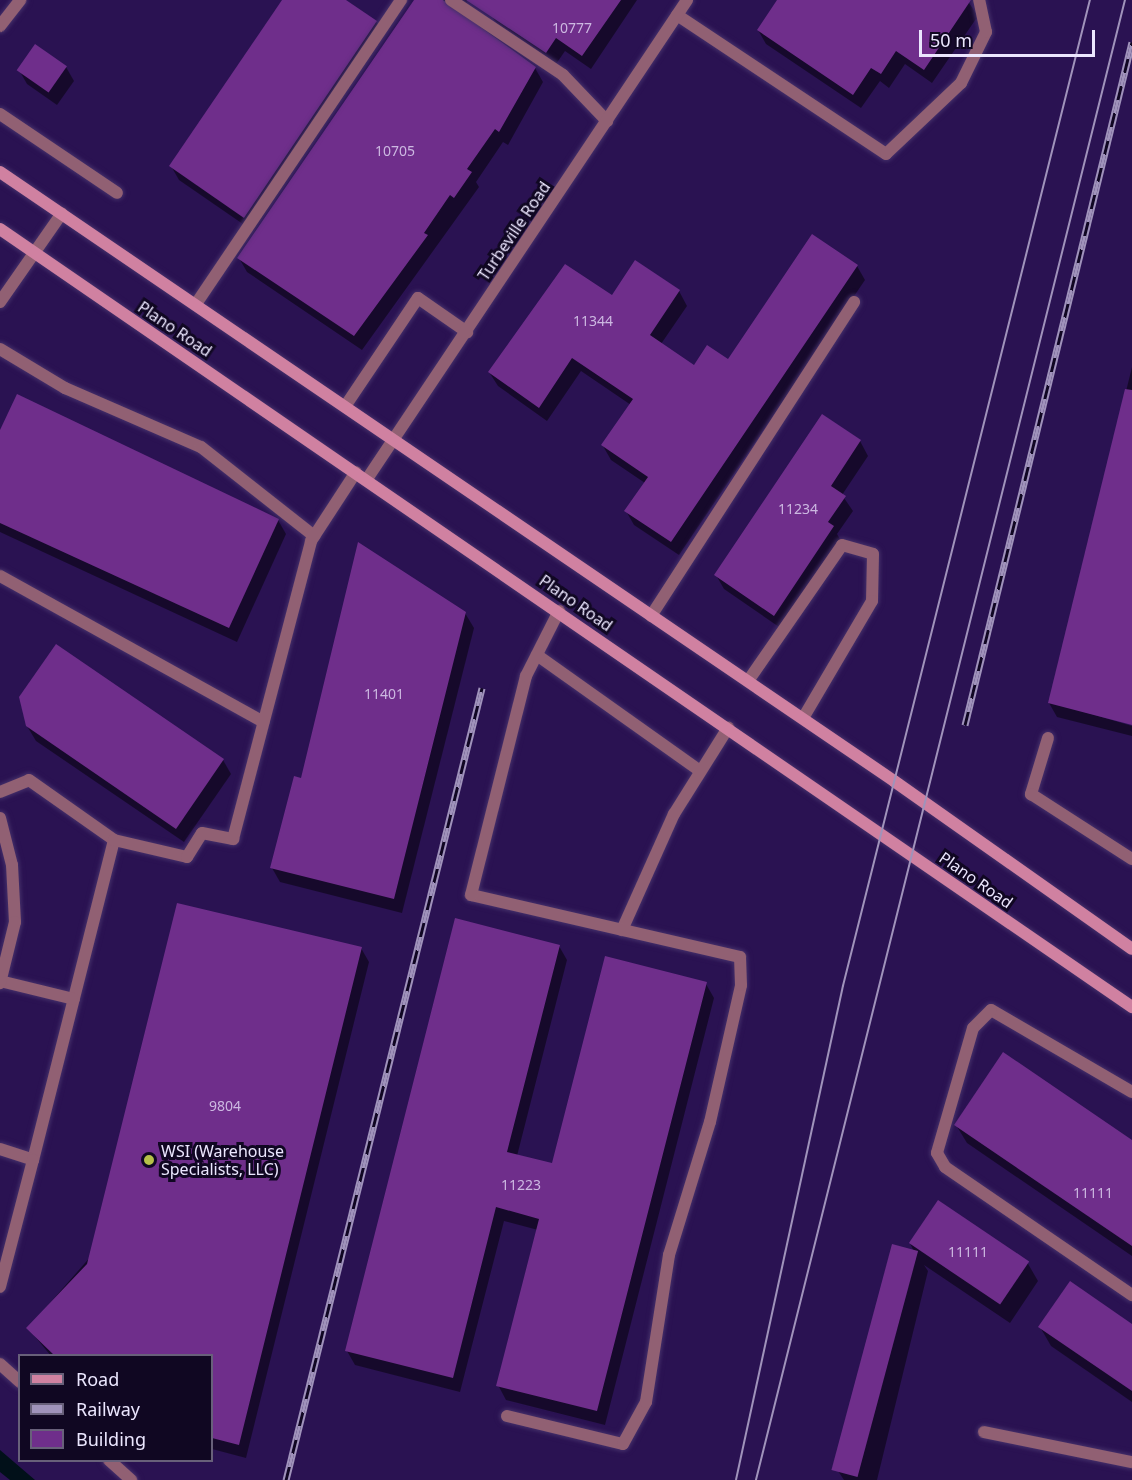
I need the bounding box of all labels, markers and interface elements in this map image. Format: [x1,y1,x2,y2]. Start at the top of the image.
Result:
scale bar [922,18,1098,56]
house number: 10777 [552,20,592,36]
text: 50 m [930,28,972,52]
house number: 10705 [375,143,415,159]
street label: Turbeville Road [474,178,554,284]
street label: Plano Road [134,297,216,361]
house number: 11344 [573,313,613,329]
house number: 11234 [778,501,818,517]
street label: Plano Road [536,571,616,635]
house number: 11401 [364,686,404,702]
street label: Plano Road [936,848,1016,912]
house number: 9804 [209,1098,241,1114]
place label: WSI (Warehouse Specialists, LLC) [161,1141,284,1179]
marker: WSI (Warehouse Specialists, LLC) [142,1153,156,1167]
house number: 11223 [501,1177,541,1193]
house number: 11111 [1073,1185,1113,1201]
house number: 11111 [948,1244,988,1260]
legend [18,1354,213,1462]
text: Road [76,1367,119,1391]
text: Railway [76,1397,140,1421]
text: Building [76,1427,146,1451]

